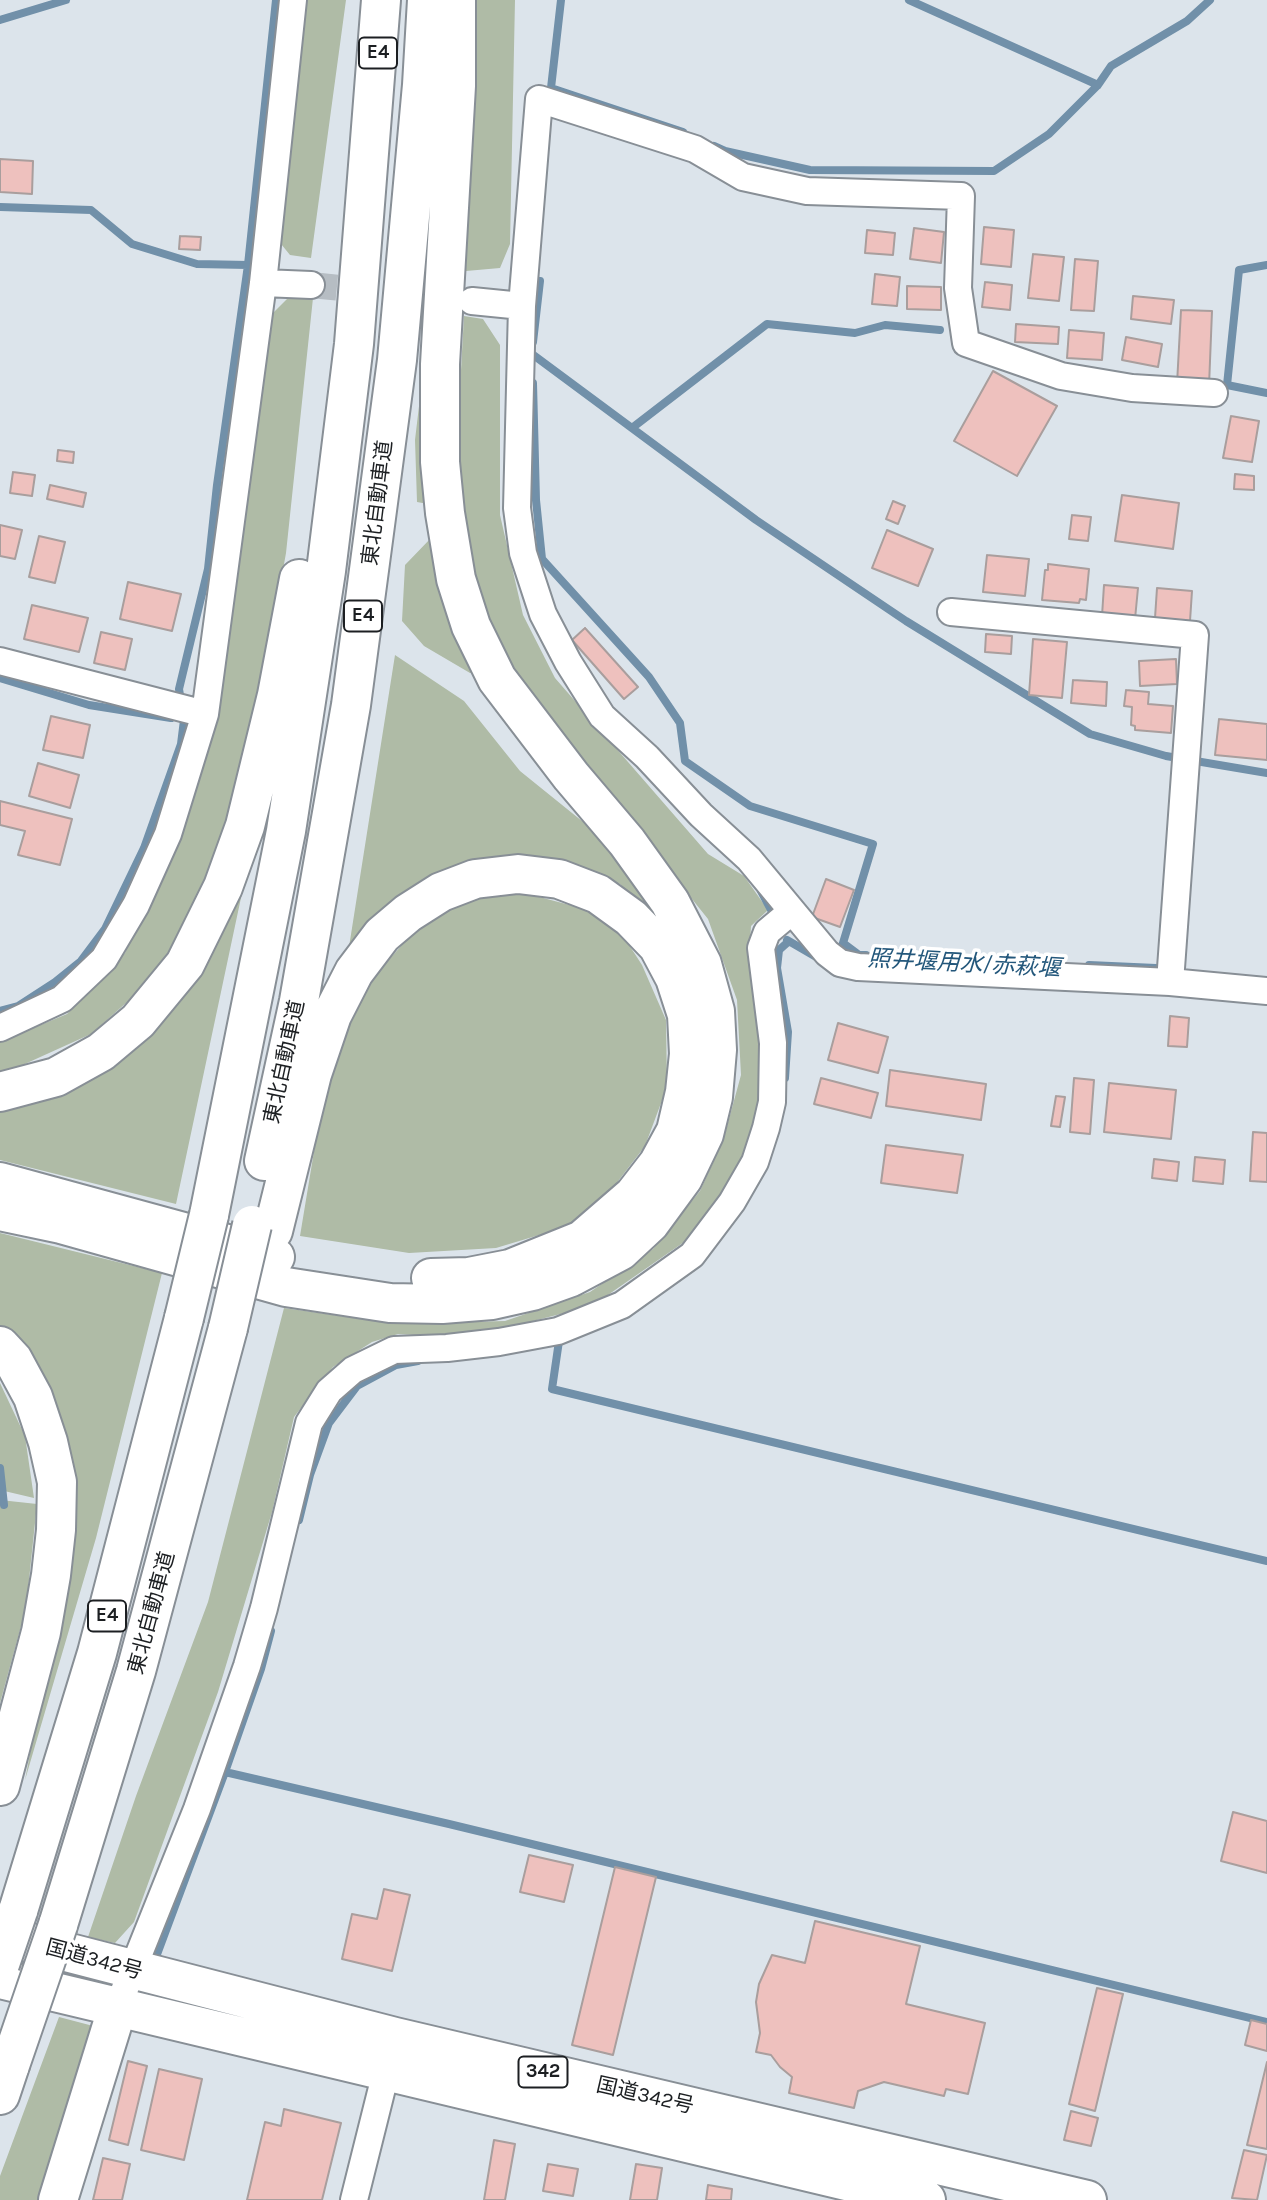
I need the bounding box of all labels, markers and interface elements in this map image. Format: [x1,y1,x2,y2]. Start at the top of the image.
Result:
road number: E4 [359,38,397,68]
street label: 東北自動車道 [358,439,398,567]
road number: E4 [344,600,382,632]
water label: 照井堰用水/赤萩堰 [867,945,1061,983]
street label: 東北自動車道 [260,998,310,1126]
street label: 東北自動車道 [124,1549,180,1677]
road number: E4 [88,1600,126,1632]
street label: 国道342号 [43,1935,145,1985]
road number: 342 [518,2056,568,2088]
street label: 国道342号 [594,2073,696,2119]

